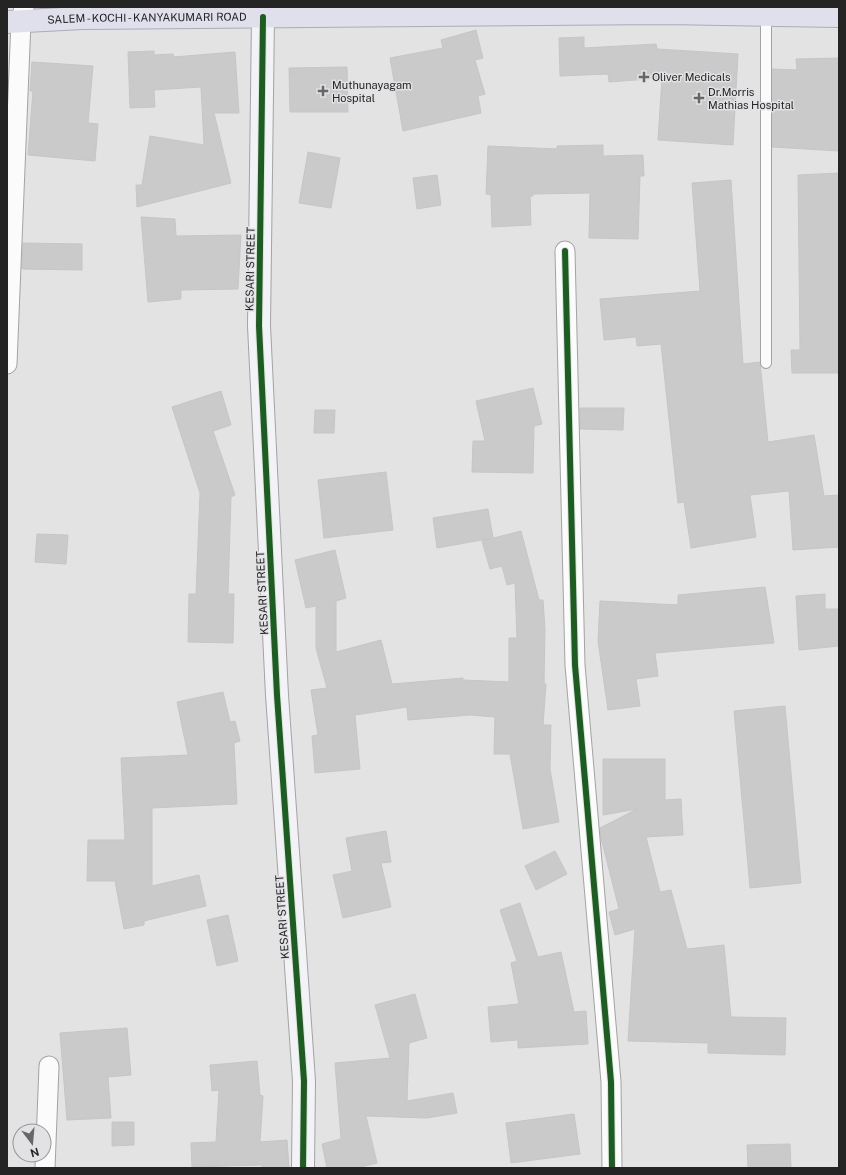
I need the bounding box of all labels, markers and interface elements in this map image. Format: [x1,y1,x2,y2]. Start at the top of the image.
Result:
street label: SALEM - KOCHI - KANYAKUMARI ROAD [47,11,247,26]
place label: Oliver Medicals [652,71,731,83]
marker: Oliver Medicals [639,72,649,82]
place label: Muthunayagam Hospital [332,79,412,104]
marker: Muthunayagam Hospital [317,85,329,97]
place label: Dr.Morris Mathias Hospital [708,86,794,111]
marker: Dr.Morris Mathias Hospital [693,92,705,104]
street label: KESARI STREET [243,226,257,311]
street label: KESARI STREET [254,550,270,635]
street label: KESARI STREET [273,874,291,959]
north arrow [12,1123,52,1163]
text: N [29,1146,41,1160]

